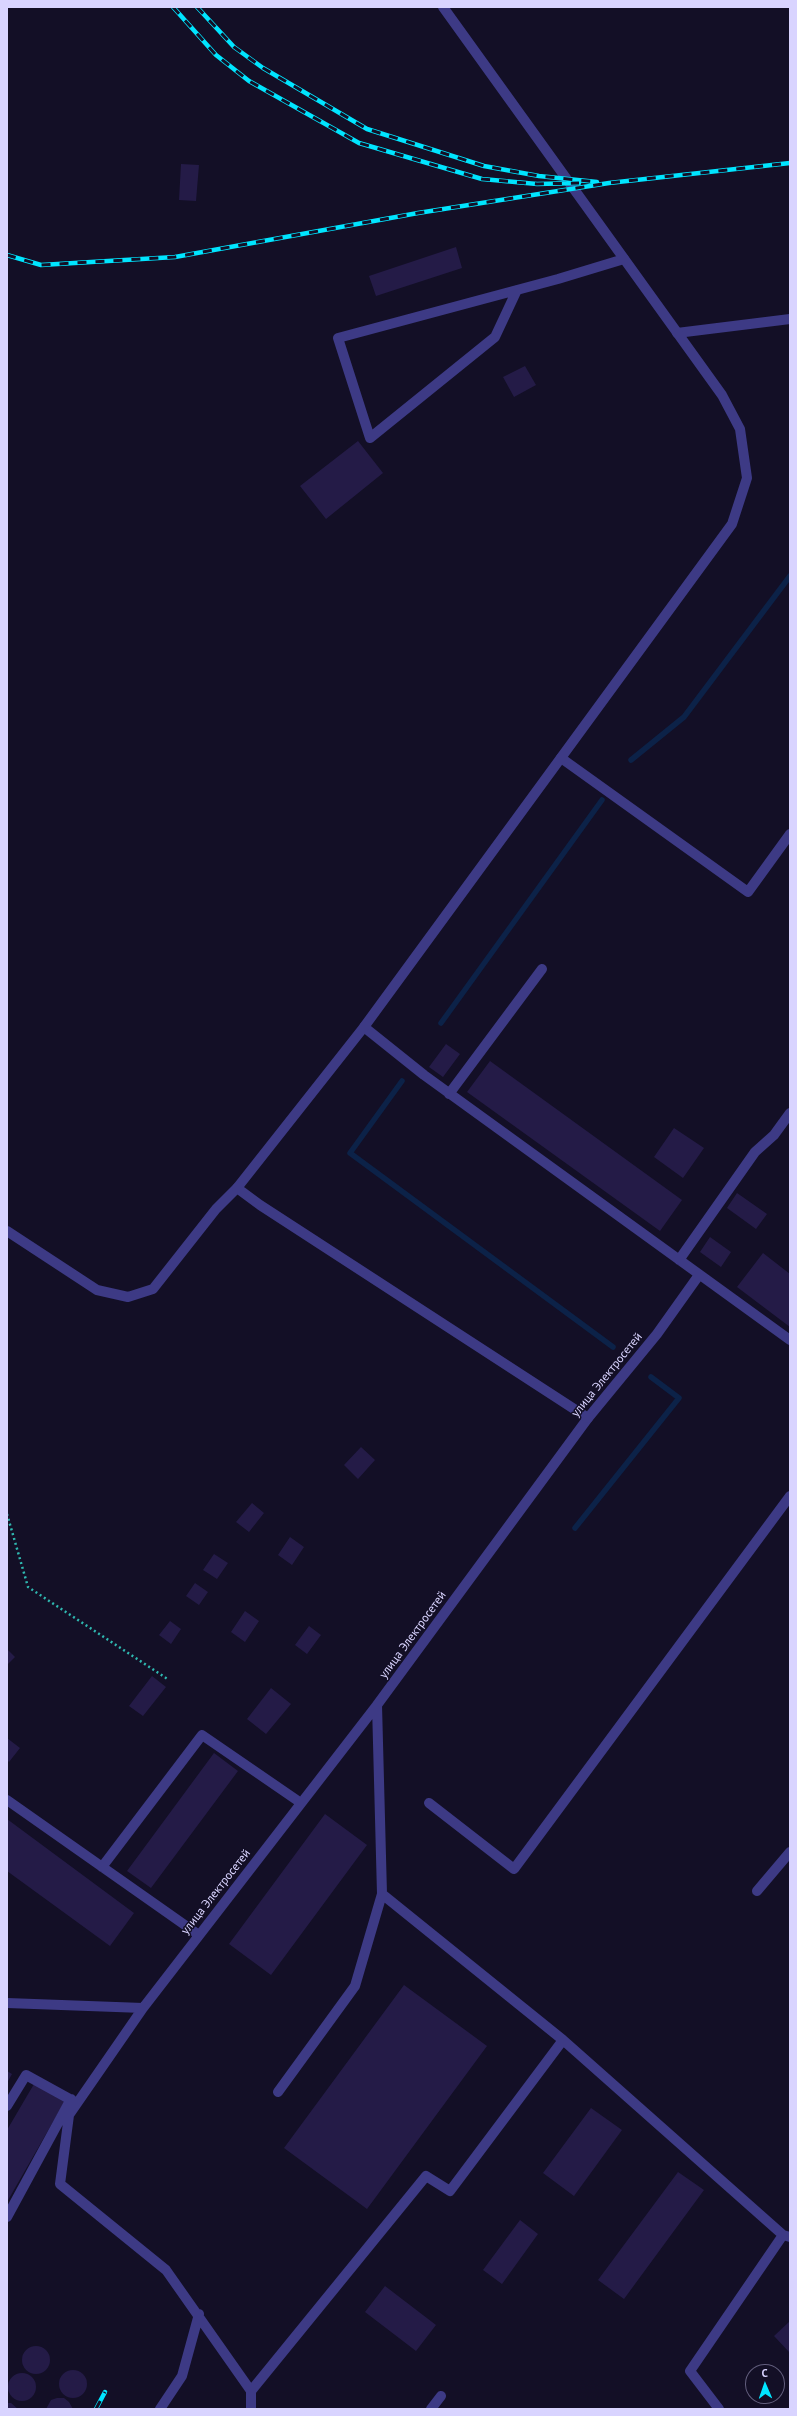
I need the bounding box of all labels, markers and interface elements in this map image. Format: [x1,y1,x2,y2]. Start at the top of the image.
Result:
street label: улица Электросетей [569,1330,645,1420]
street label: улица Электросетей [377,1589,449,1681]
street label: улица Электросетей [178,1846,254,1938]
north arrow [745,2364,785,2404]
text: С [761,2366,768,2380]

